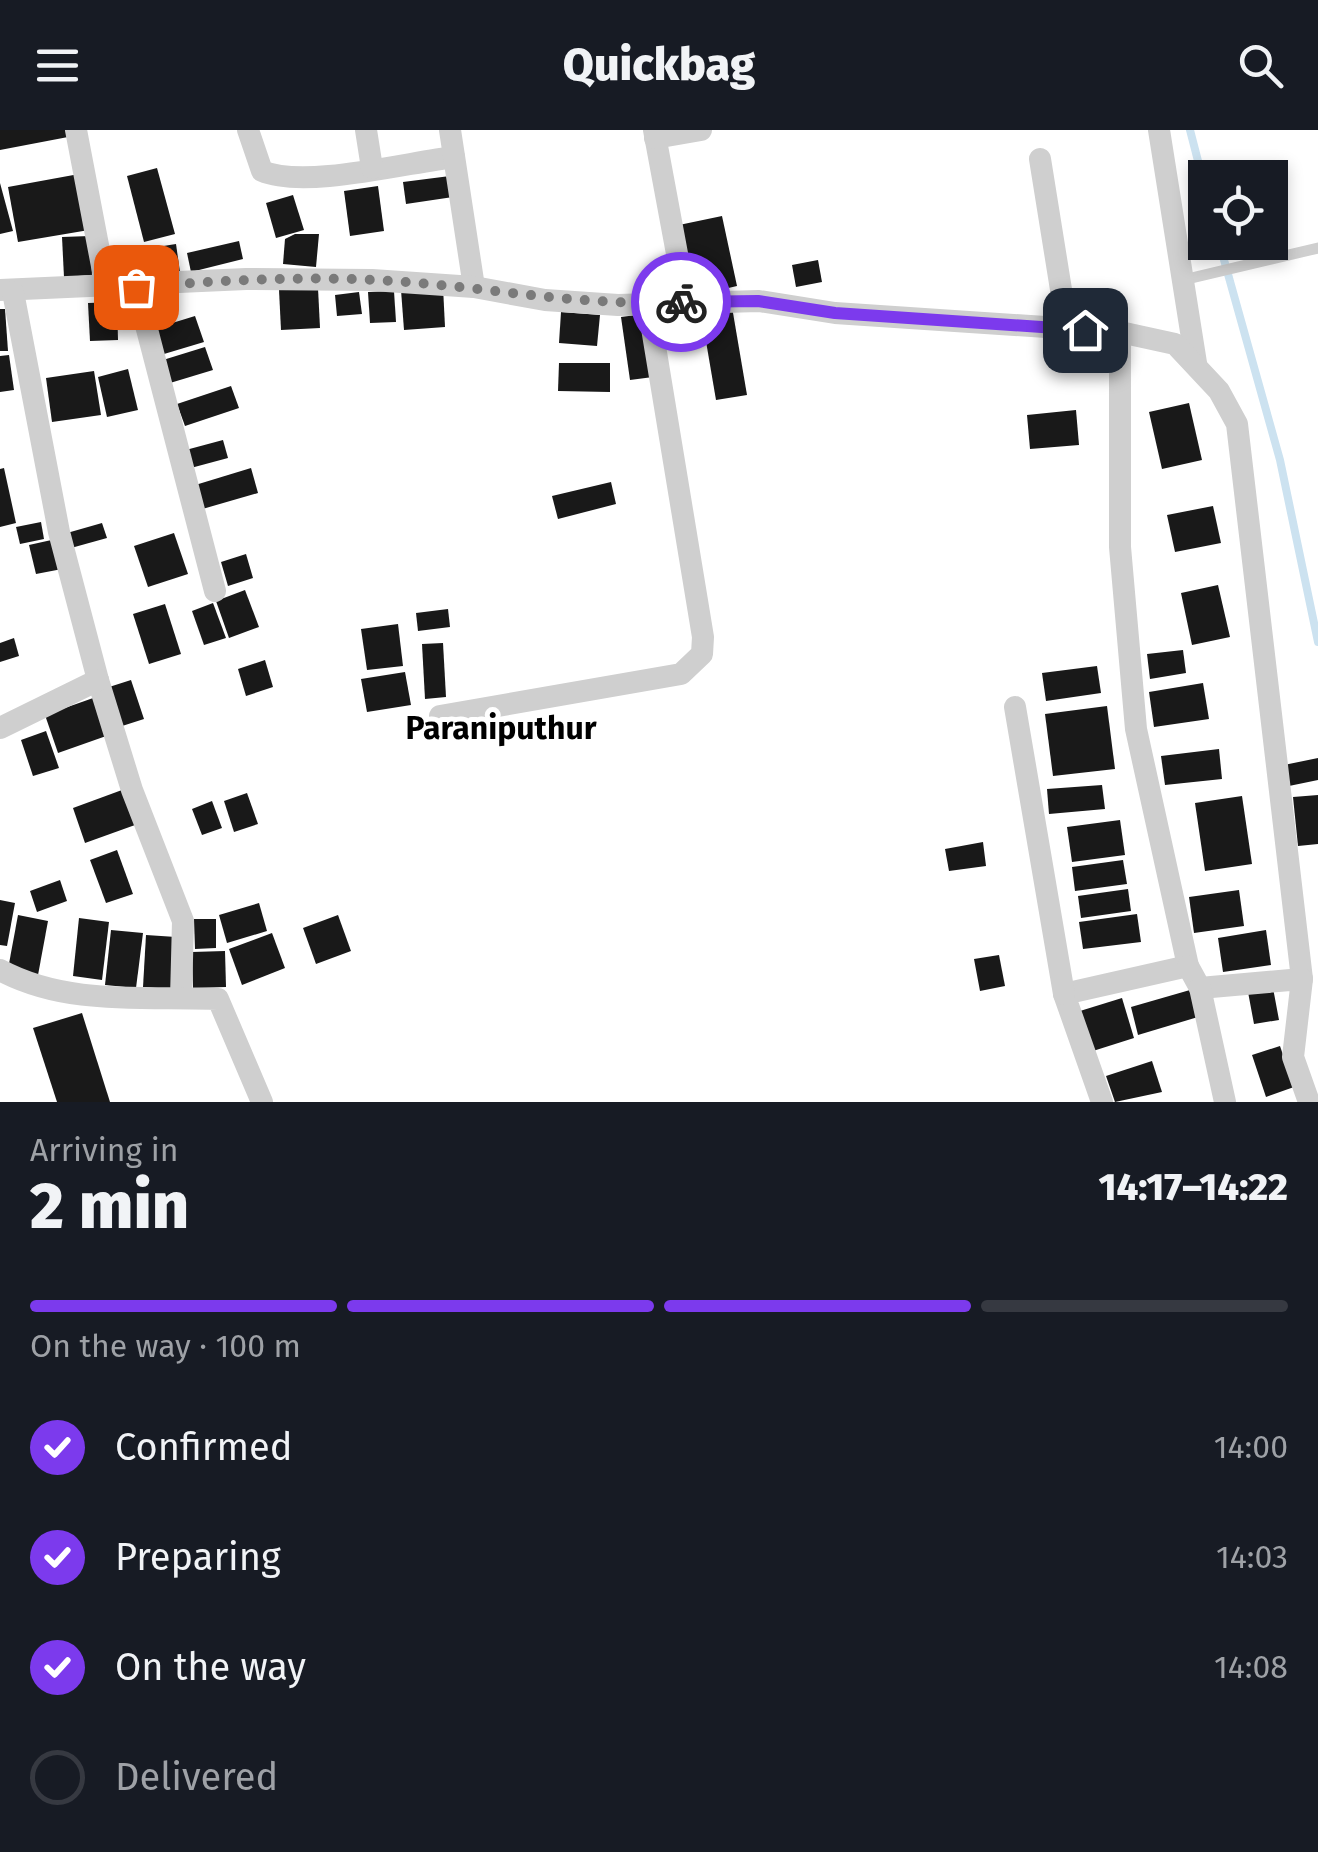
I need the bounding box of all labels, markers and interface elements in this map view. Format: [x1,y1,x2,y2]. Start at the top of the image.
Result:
icon: menu [30,38,85,93]
text: Quickbag [563,38,755,92]
icon: search [1233,38,1288,93]
map controls [1188,160,1288,260]
button: locate [1188,160,1288,260]
pin [94,245,179,330]
courier [631,252,731,352]
icon: bag [109,260,164,315]
icon: bike [654,275,709,330]
pin [1043,288,1128,373]
icon: home [1058,303,1113,358]
district label: Paraniputhur [405,709,597,747]
text: Arriving in [30,1131,178,1169]
text: 14:17–14:22 [1098,1164,1288,1210]
text: 2 min [30,1167,189,1245]
text: On the way · 100 m [30,1327,301,1365]
icon: check [30,1420,85,1475]
text: Confirmed [115,1424,293,1470]
text: 14:00 [1214,1428,1288,1466]
icon: check [30,1530,85,1585]
text: Preparing [115,1534,281,1580]
text: 14:03 [1216,1538,1288,1576]
icon: check [30,1640,85,1695]
text: On the way [115,1644,306,1690]
text: 14:08 [1214,1648,1288,1686]
text: Delivered [115,1754,278,1800]

